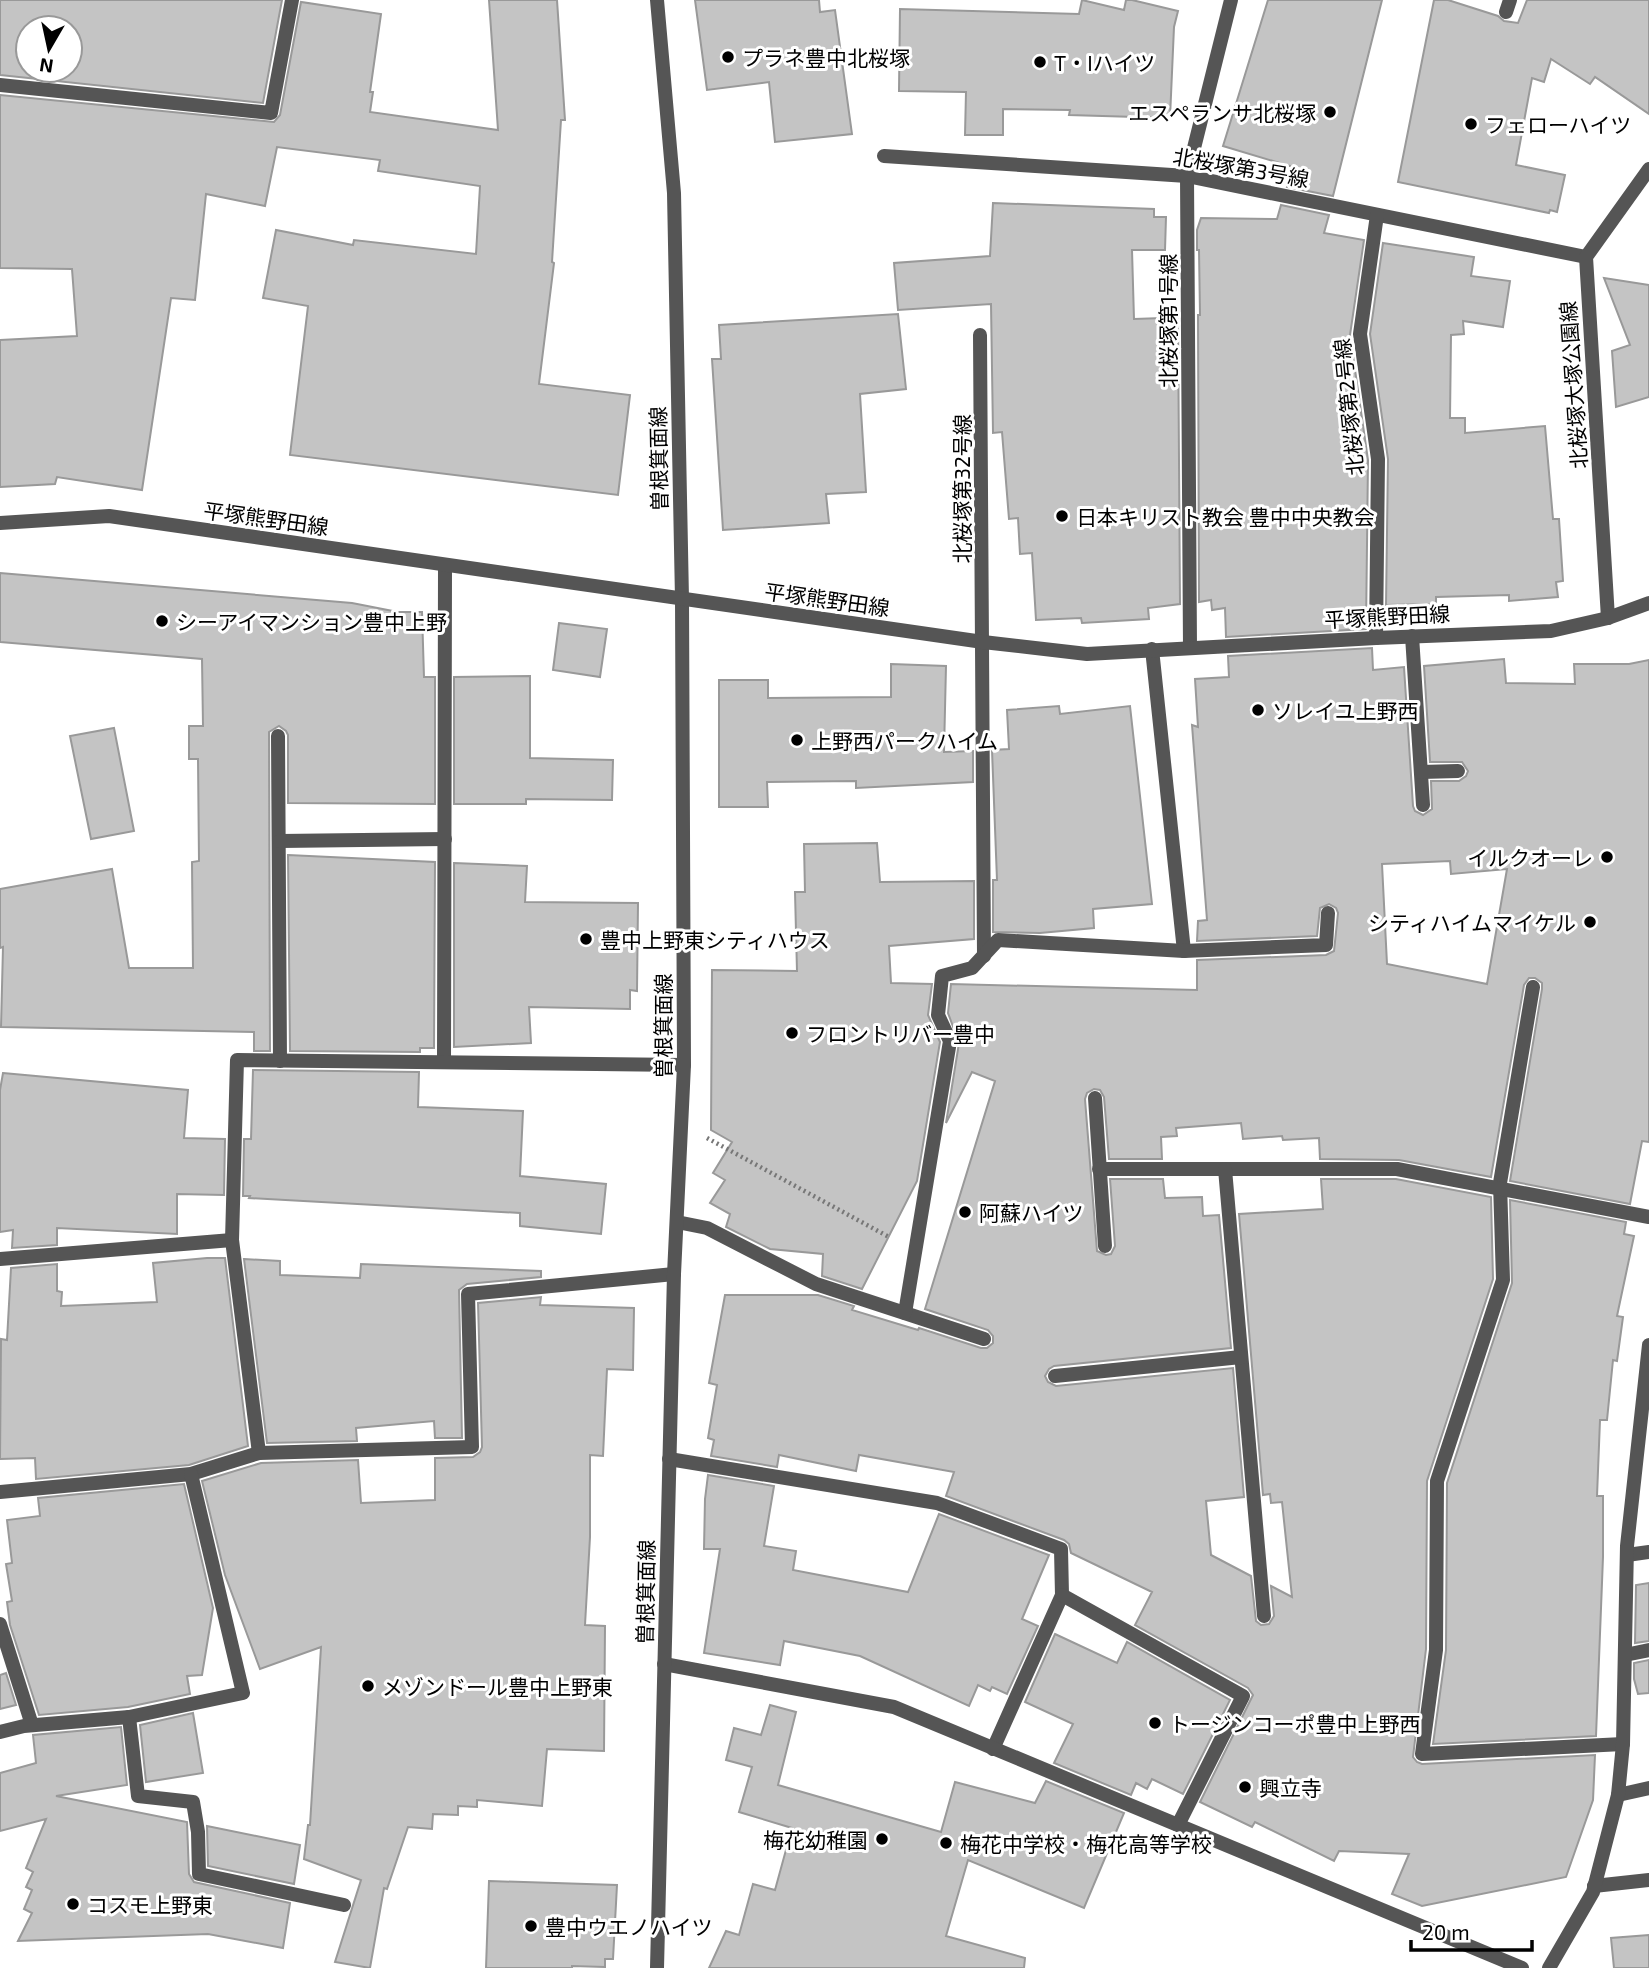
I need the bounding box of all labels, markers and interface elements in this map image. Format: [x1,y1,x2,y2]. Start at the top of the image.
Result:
north arrow [14,14,84,84]
place label: プラネ豊中北桜塚 [742,45,910,70]
marker: プラネ豊中北桜塚 [720,49,736,65]
place label: T・Iハイツ [1054,50,1155,75]
text: N [38,54,55,79]
marker: T・Iハイツ [1032,54,1048,70]
place label: エスペランサ北桜塚 [1128,100,1316,125]
marker: エスペランサ北桜塚 [1322,104,1338,120]
place label: フェローハイツ [1485,112,1631,137]
marker: フェローハイツ [1463,116,1479,132]
street label: 北桜塚第3号線 [1171,143,1311,191]
street label: 北桜塚第1号線 [1155,254,1180,388]
street label: 北桜塚大塚公園線 [1555,300,1591,470]
street label: 北桜塚第2号線 [1328,337,1368,477]
street label: 曽根箕面線 [645,406,671,512]
street label: 北桜塚第32号線 [949,414,974,564]
street label: 平塚熊野田線 [202,497,330,539]
place label: 日本キリスト教会 豊中中央教会 [1076,504,1375,529]
marker: 日本キリスト教会 豊中中央教会 [1054,508,1070,524]
street label: 平塚熊野田線 [763,578,891,620]
street label: 平塚熊野田線 [1323,600,1451,632]
place label: シーアイマンション豊中上野 [176,609,447,634]
marker: シーアイマンション豊中上野 [154,613,170,629]
place label: ソレイユ上野西 [1272,698,1419,723]
marker: ソレイユ上野西 [1250,702,1266,718]
place label: 上野西パークハイム [811,728,998,753]
marker: 上野西パークハイム [789,732,805,748]
place label: イルクオーレ [1467,845,1593,870]
marker: イルクオーレ [1599,849,1615,865]
place label: シティハイムマイケル [1368,910,1576,935]
marker: シティハイムマイケル [1582,914,1598,930]
place label: 豊中上野東シティハウス [600,927,830,952]
marker: 豊中上野東シティハウス [578,931,594,947]
street label: 曽根箕面線 [650,974,675,1079]
place label: フロントリバー豊中 [806,1021,995,1046]
marker: フロントリバー豊中 [784,1025,800,1041]
place label: 阿蘇ハイツ [979,1200,1084,1225]
marker: 阿蘇ハイツ [957,1204,973,1220]
street label: 曽根箕面線 [632,1539,658,1645]
place label: メゾンドール豊中上野東 [382,1674,613,1699]
marker: メゾンドール豊中上野東 [360,1678,376,1694]
place label: トージンコーポ豊中上野西 [1169,1711,1421,1736]
marker: トージンコーポ豊中上野西 [1147,1715,1163,1731]
place label: 興立寺 [1259,1775,1322,1800]
marker: 興立寺 [1237,1779,1253,1795]
place label: 梅花幼稚園 [763,1827,868,1852]
marker: 梅花幼稚園 [874,1831,890,1847]
place label: 梅花中学校・梅花高等学校 [960,1831,1212,1856]
marker: 梅花中学校・梅花高等学校 [938,1835,954,1851]
place label: コスモ上野東 [87,1892,213,1917]
marker: コスモ上野東 [65,1896,81,1912]
scale bar [1411,1909,1532,1953]
place label: 豊中ウエノハイツ [545,1914,713,1939]
marker: 豊中ウエノハイツ [523,1918,539,1934]
text: 20 m [1422,1919,1470,1944]

